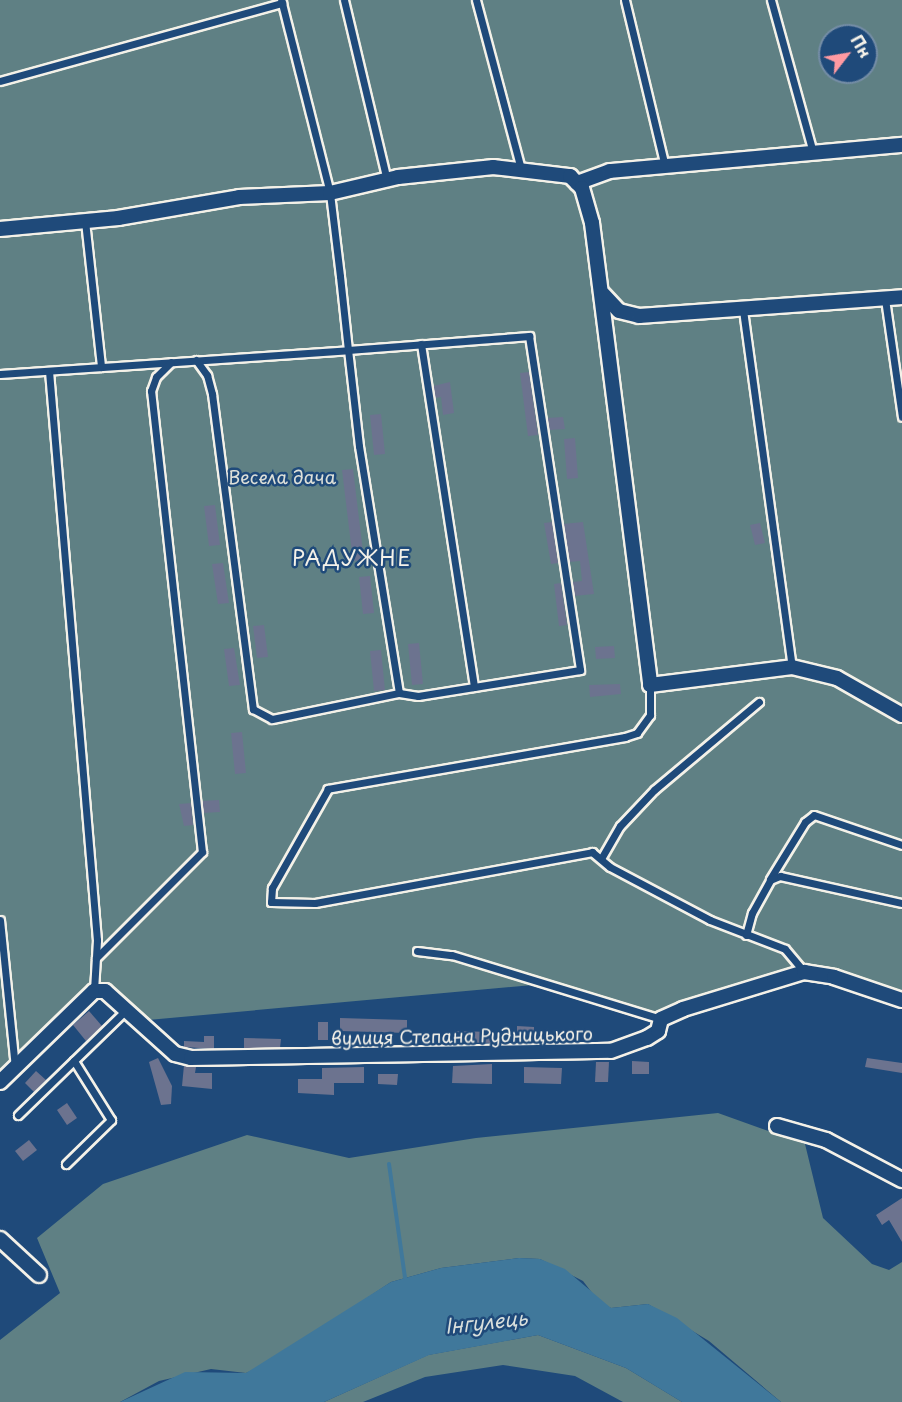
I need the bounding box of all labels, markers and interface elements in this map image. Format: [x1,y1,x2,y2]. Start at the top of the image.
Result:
north arrow [818,24,878,84]
text: Пн [845,30,878,62]
park label: Весела дача [227,466,337,488]
district label: РАДУЖНЕ [292,544,412,570]
street label: вулиця Степана Рудницького [330,1023,594,1049]
water label: Інгулець [444,1306,528,1338]

